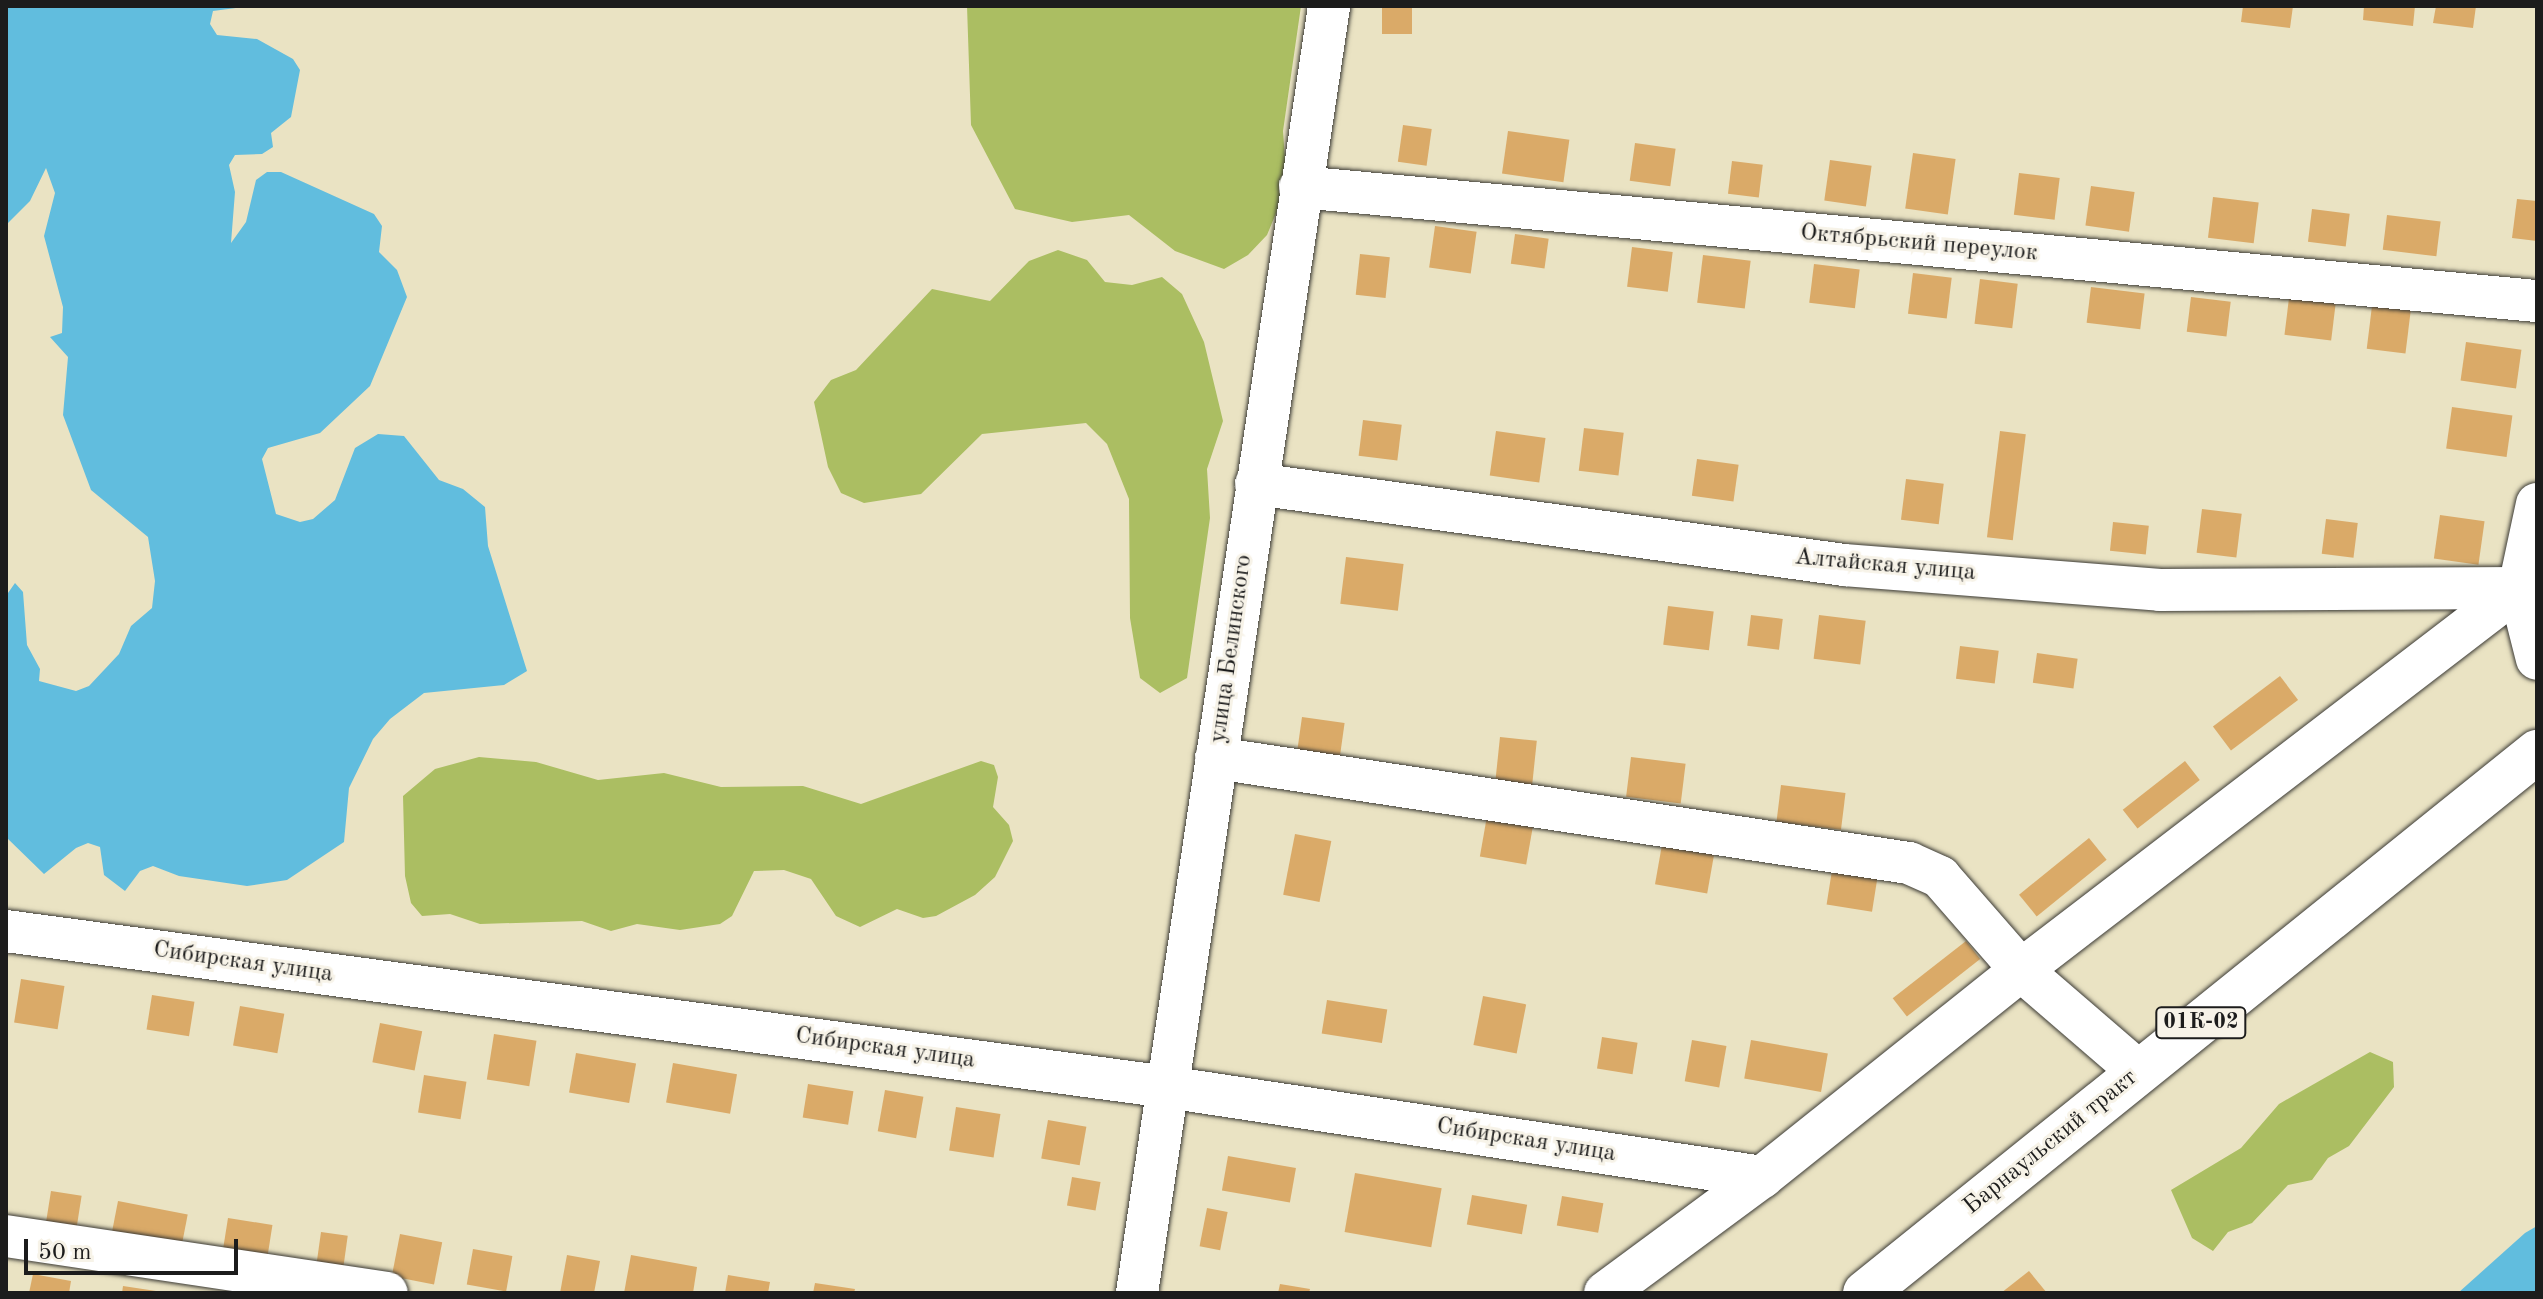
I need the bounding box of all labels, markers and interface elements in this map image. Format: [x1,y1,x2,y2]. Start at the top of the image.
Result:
street label: Октябрьский переулок [1799,219,2039,269]
street label: Алтайская улица [1793,544,1977,588]
street label: улица Белинского [1205,553,1259,745]
street label: Сибирская улица [151,936,335,990]
road number: 01К-02 [2155,1005,2247,1041]
street label: Сибирская улица [793,1022,977,1076]
street label: Барнаульский тракт [1958,1064,2144,1222]
street label: Сибирская улица [1434,1113,1618,1169]
scale bar [28,1223,242,1273]
text: 50 m [38,1241,92,1265]

